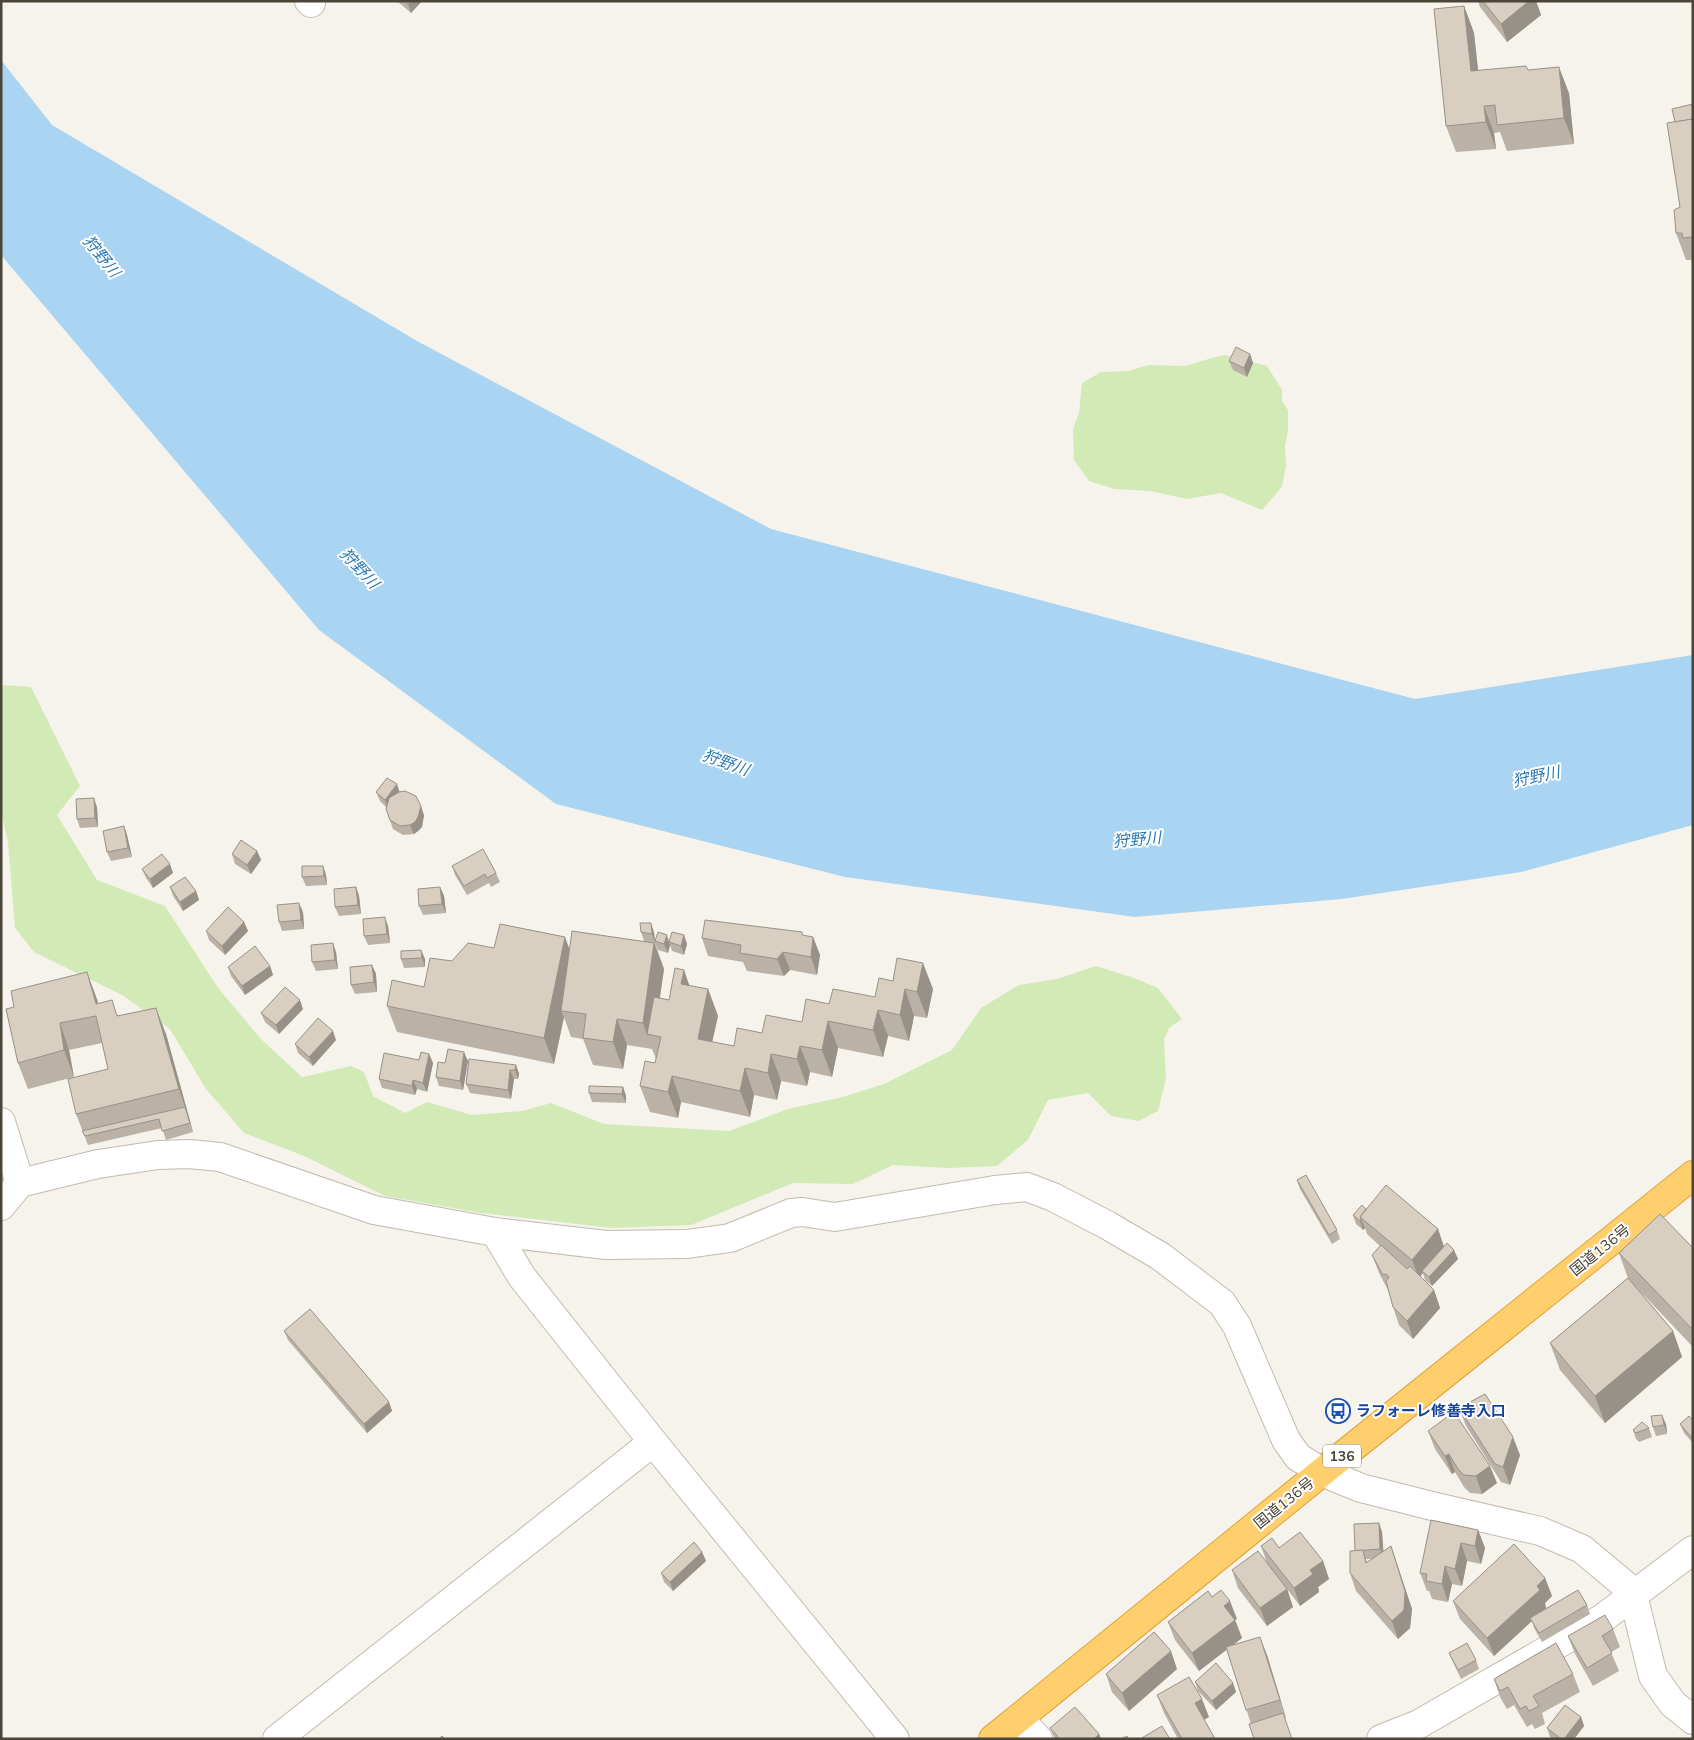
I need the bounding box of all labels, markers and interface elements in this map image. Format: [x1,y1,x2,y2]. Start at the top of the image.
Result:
water label: 狩野川 [78,231,126,284]
water label: 狩野川 [335,544,385,595]
water label: 狩野川 [699,744,754,782]
water label: 狩野川 [1510,761,1564,793]
water label: 狩野川 [1112,827,1164,853]
street label: 国道136号 [1566,1220,1634,1280]
bus stop icon: ラフォーレ修善寺入口 [1325,1398,1351,1424]
place label: ラフォーレ修善寺入口 [1356,1401,1506,1421]
road number: 136 [1323,1444,1361,1468]
street label: 国道136号 [1250,1473,1318,1533]

